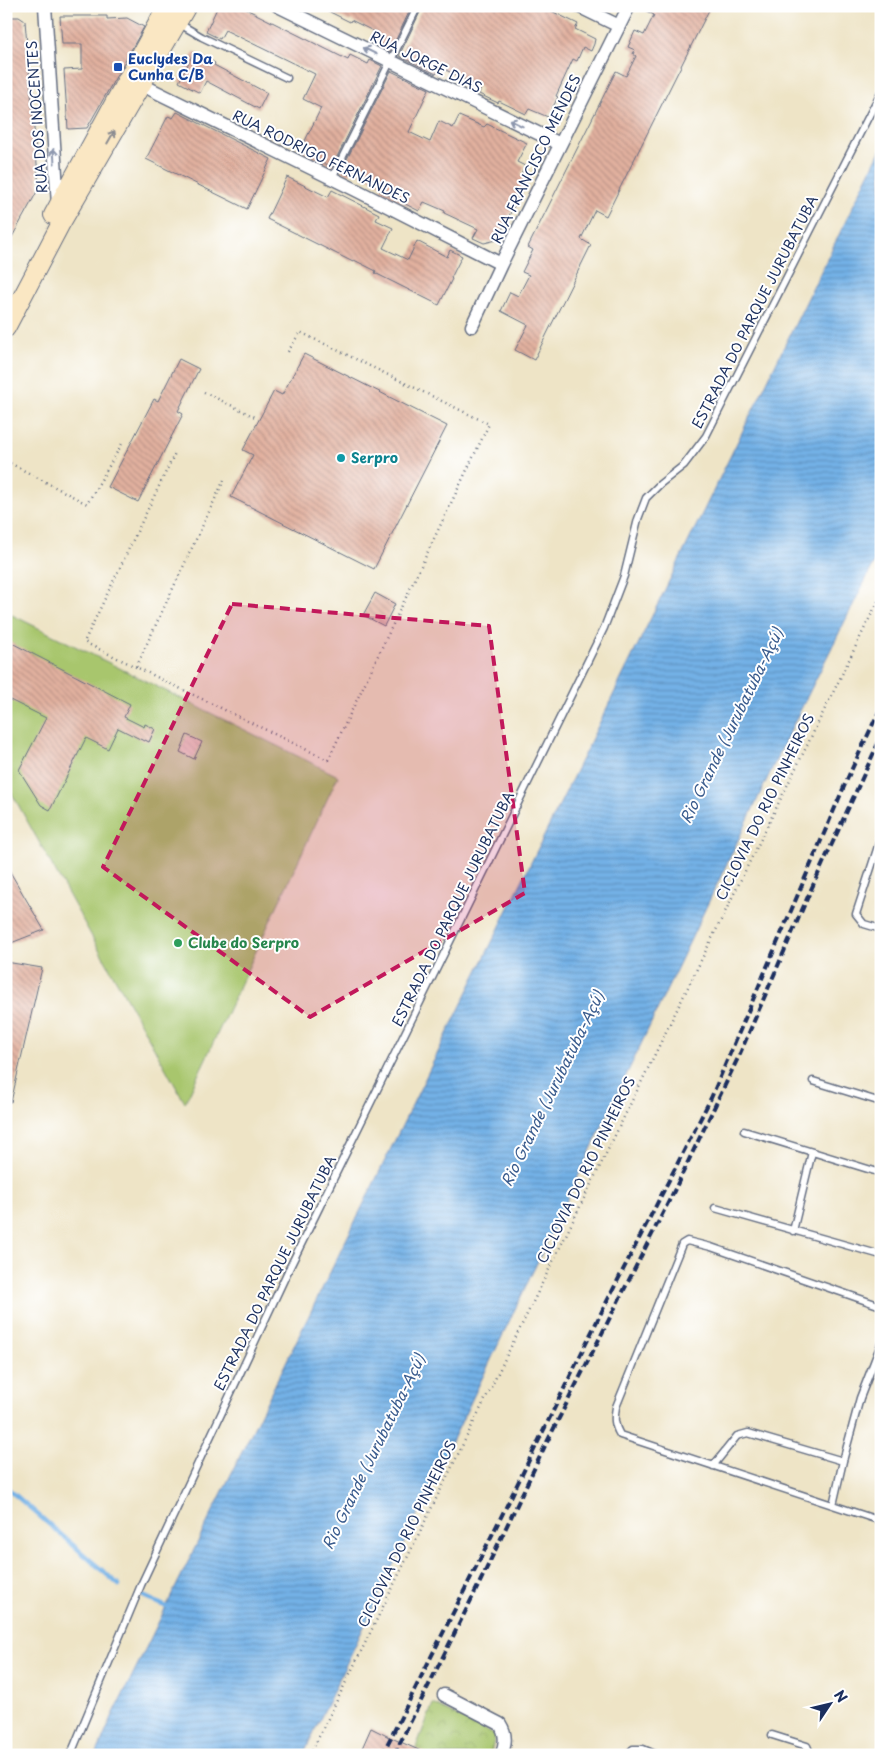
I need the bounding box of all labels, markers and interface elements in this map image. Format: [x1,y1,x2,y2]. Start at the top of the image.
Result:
street label: RUA JORGE DIAS [367,25,486,98]
street label: RUA DOS INOCENTES [21,40,52,194]
one-way arrow [363,46,378,56]
place label: Euclydes Da Cunha C/B [128,48,213,85]
marker: Euclydes Da Cunha C/B [112,61,124,73]
street label: RUA FRANCISCO MENDES [485,71,586,247]
street label: RUA RODRIGO FERNANDES [229,104,413,209]
one-way arrow [509,118,524,127]
one-way arrow [106,131,116,145]
one-way arrow [50,148,59,164]
street label: ESTRADA DO PARQUE JURUBATUBA [686,191,823,432]
place label: Serpro [351,447,398,468]
marker: Serpro [335,452,347,464]
water label: Rio Grande (Jurubatuba-Açú) [673,623,788,827]
street label: CICLOVIA DO RIO PINHEIROS [710,710,819,904]
street label: ESTRADA DO PARQUE JURUBATUBA [386,787,519,1030]
place label: Clube do Serpro [188,932,299,953]
marker: Clube do Serpro [172,937,184,949]
water label: Rio Grande (Jurubatuba-Açú) [494,986,609,1190]
street label: CICLOVIA DO RIO PINHEIROS [531,1073,640,1267]
street label: ESTRADA DO PARQUE JURUBATUBA [208,1151,341,1394]
water label: Rio Grande (Jurubatuba-Açú) [315,1349,430,1553]
street label: CICLOVIA DO RIO PINHEIROS [352,1437,461,1631]
north arrow [804,1678,854,1728]
text: N [829,1686,853,1707]

